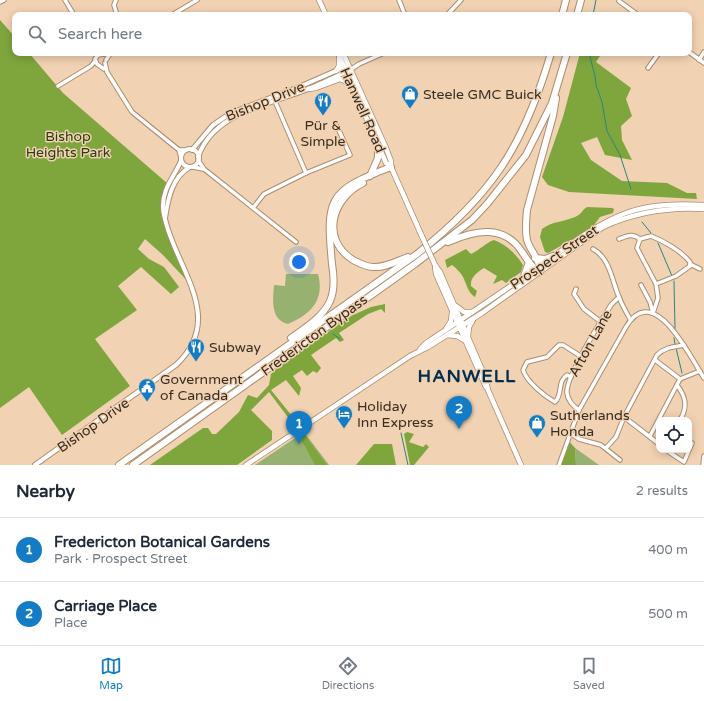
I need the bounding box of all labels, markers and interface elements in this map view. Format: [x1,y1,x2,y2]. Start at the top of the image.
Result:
search box [12,12,692,56]
icon: search [26,23,48,45]
text: Search here [58,25,142,43]
street label: Hanwell Road [336,65,389,155]
street label: Bishop Drive [223,78,307,125]
shop icon: Steele GMC Buick [400,84,420,109]
place label: Steele GMC Buick [423,86,542,103]
restaurant icon: Pür & Simple [313,91,333,116]
place label: Pür & Simple [300,117,346,150]
park label: Bishop Heights Park [26,128,111,161]
street label: Prospect Street [507,221,602,293]
your location [289,252,309,272]
street label: Fredericton Bypass [258,291,371,380]
street label: Afton Lane [565,307,616,380]
restaurant icon: Subway [186,337,206,362]
place label: Subway [209,339,262,356]
district label: HANWELL [418,365,516,387]
place label: Government of Canada [160,371,243,404]
public building icon: Government of Canada [137,377,157,402]
street label: Bishop Drive [54,394,133,456]
pin: 2 [446,396,472,429]
place label: Holiday Inn Express [357,398,434,431]
hotel icon: Holiday Inn Express [334,404,354,429]
place label: Sutherlands Honda [550,407,630,440]
pin: 1 [286,411,312,444]
shop icon: Sutherlands Honda [527,413,547,438]
map controls [656,417,692,453]
button: locate [656,417,692,453]
text: Nearby [16,481,75,502]
text: 2 results [636,483,688,499]
text: Fredericton Botanical Gardens [54,533,270,551]
text: 1 [25,542,33,558]
text: 400 m [648,542,688,558]
text: Park · Prospect Street [54,551,187,567]
text: Carriage Place [54,597,157,615]
text: 2 [25,606,33,622]
text: 500 m [648,606,688,622]
text: Place [54,615,87,631]
tab: Map [99,655,123,692]
tab: Directions [322,655,374,692]
tab: Saved [573,655,605,692]

